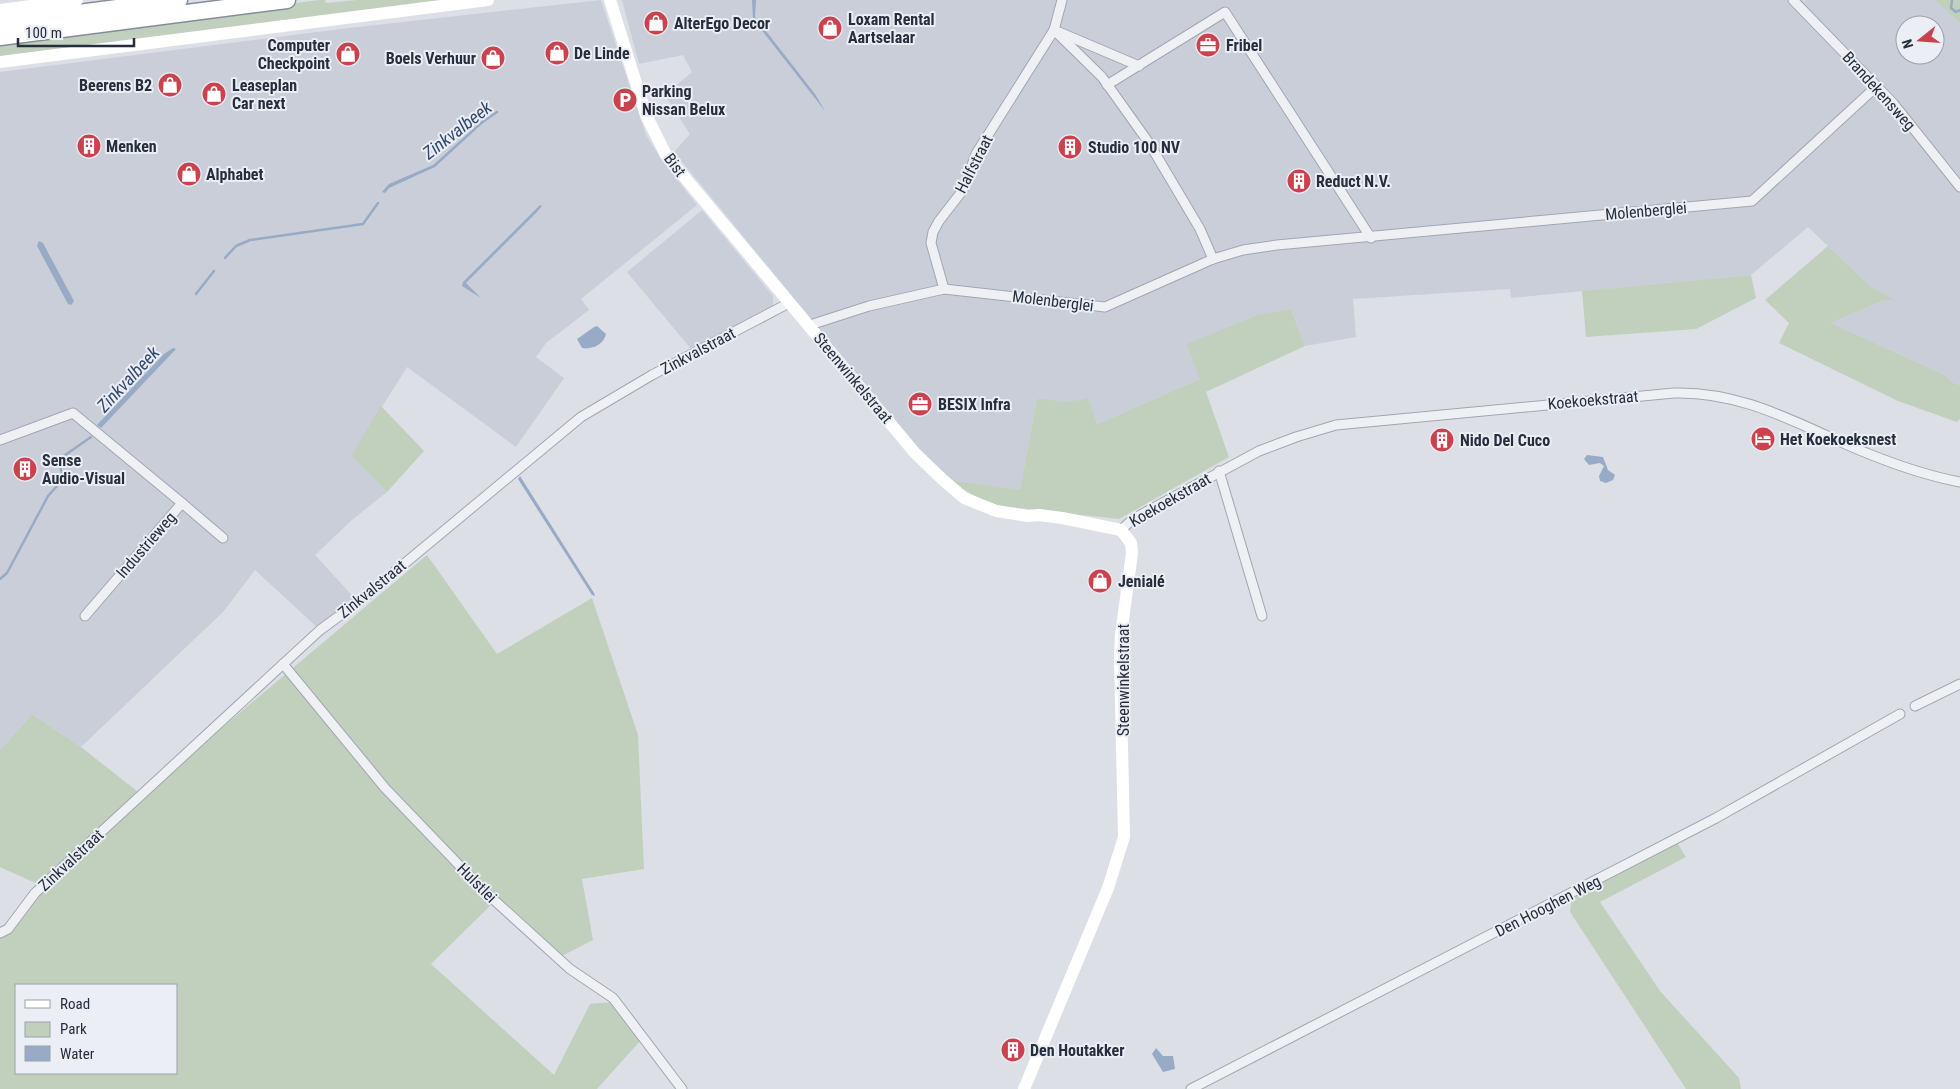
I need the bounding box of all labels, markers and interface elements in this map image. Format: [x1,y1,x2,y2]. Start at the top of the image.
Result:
shop icon: AlterEgo Decor [643,10,669,36]
place label: Loxam Rental Aartselaar [848,10,935,47]
place label: AlterEgo Decor [674,14,770,33]
scale bar [18,15,134,47]
shop icon: Loxam Rental Aartselaar [817,15,843,41]
north arrow [1895,15,1945,65]
text: 100 m [25,24,62,42]
office icon: Fribel [1195,32,1221,58]
place label: Computer Checkpoint [258,36,330,73]
place label: Fribel [1226,36,1262,55]
text: N [1899,37,1916,50]
shop icon: De Linde [544,40,570,66]
shop icon: Computer Checkpoint [335,41,361,67]
place label: De Linde [574,44,630,63]
shop icon: Boels Verhuur [480,45,506,71]
street label: Brandekensweg [1839,48,1919,134]
place label: Boels Verhuur [386,49,476,68]
shop icon: Beerens B2 [157,72,183,98]
place label: Beerens B2 [79,76,152,95]
place label: Leaseplan Car next [232,76,297,113]
shop icon: Leaseplan Car next [201,81,227,107]
place label: Parking Nissan Belux [642,82,726,119]
parking icon: Parking Nissan Belux [612,87,638,113]
water label: Zinkvalbeek [417,96,497,164]
street label: Halfstraat [951,131,997,196]
building icon: Menken [76,133,102,159]
building icon: Studio 100 NV [1057,134,1083,160]
place label: Menken [106,137,157,156]
place label: Studio 100 NV [1088,138,1181,157]
street label: Bist [660,150,690,181]
shop icon: Alphabet [176,161,202,187]
place label: Alphabet [206,165,264,184]
building icon: Reduct N.V. [1286,168,1312,194]
place label: Reduct N.V. [1316,172,1391,191]
street label: Molenberglei [1604,198,1688,224]
street label: Molenberglei [1011,287,1095,315]
street label: Zinkvalstraat [657,323,739,379]
street label: Steenwinkelstraat [810,329,897,427]
water label: Zinkvalbeek [92,341,164,417]
street label: Koekoekstraat [1547,387,1639,413]
office icon: BESIX Infra [907,391,933,417]
place label: BESIX Infra [938,395,1011,414]
hotel icon: Het Koekoeksnest [1750,426,1776,452]
building icon: Nido Del Cuco [1429,427,1455,453]
place label: Het Koekoeksnest [1780,430,1896,449]
place label: Nido Del Cuco [1460,431,1550,450]
place label: Sense Audio-Visual [42,451,125,488]
building icon: Sense Audio-Visual [12,456,38,482]
street label: Koekoekstraat [1126,469,1214,531]
street label: Industrieweg [112,508,180,582]
street label: Zinkvalstraat [334,556,410,622]
shop icon: Jenialé [1087,568,1113,594]
place label: Jenialé [1118,572,1165,591]
street label: Steenwinkelstraat [1114,623,1133,736]
street label: Zinkvalstraat [35,825,108,895]
street label: Hulstlei [453,859,501,907]
street label: Den Hooghen Weg [1492,871,1604,941]
legend [15,984,178,1074]
text: Road [60,995,90,1013]
text: Park [60,1020,87,1038]
building icon: Den Houtakker [1000,1037,1026,1063]
place label: Den Houtakker [1030,1041,1124,1060]
text: Water [60,1045,95,1063]

